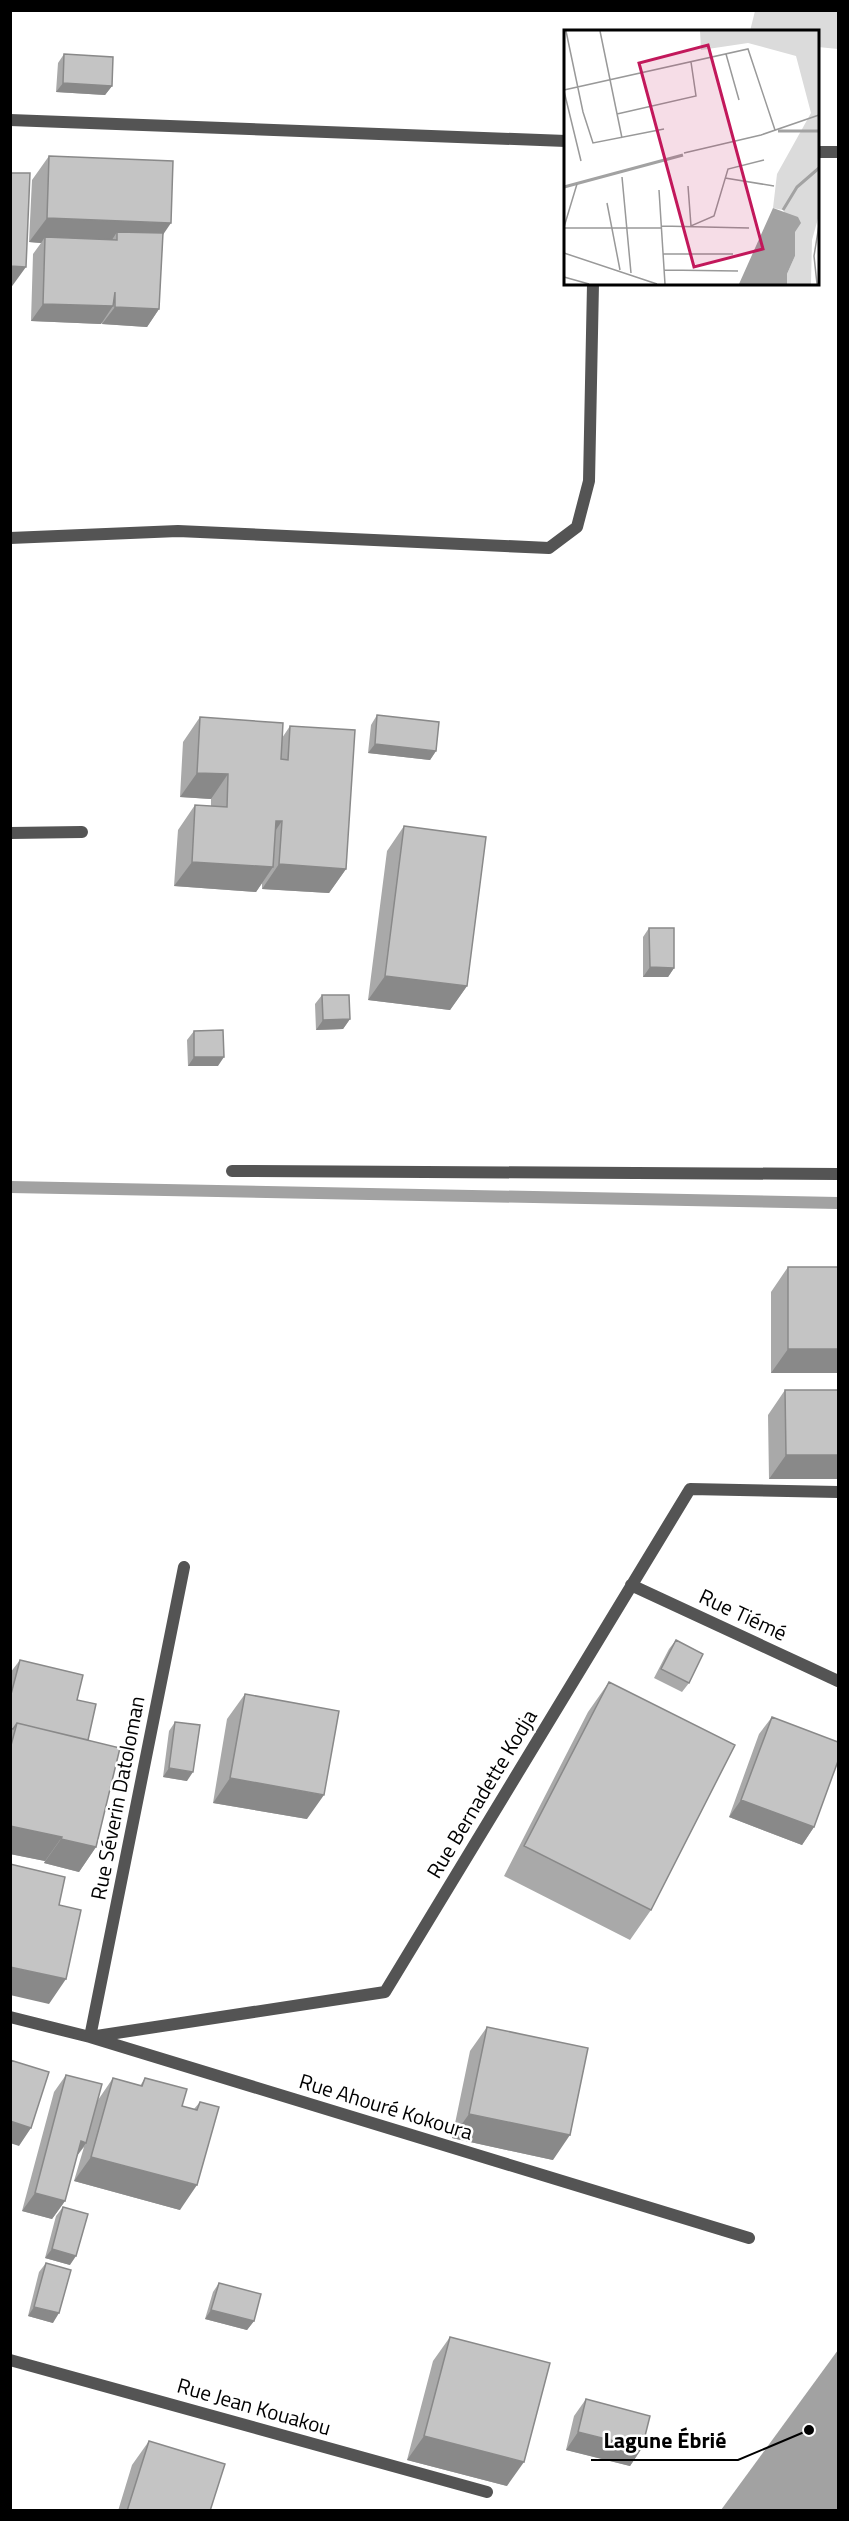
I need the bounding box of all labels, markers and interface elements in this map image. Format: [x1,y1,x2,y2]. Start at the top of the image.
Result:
inset map [564,30,819,285]
street label: Rue Tiémé [694,1580,793,1648]
street label: Rue Séverin Datoloman [82,1693,152,1903]
street label: Rue Bernadette Kodja [418,1702,545,1884]
street label: Rue Ahouré Kokoura [295,2064,478,2148]
street label: Rue Jean Kouakou [174,2369,335,2443]
callout: Lagune Ébrié [591,2420,738,2460]
text: Lagune Ébrié [603,2423,727,2457]

